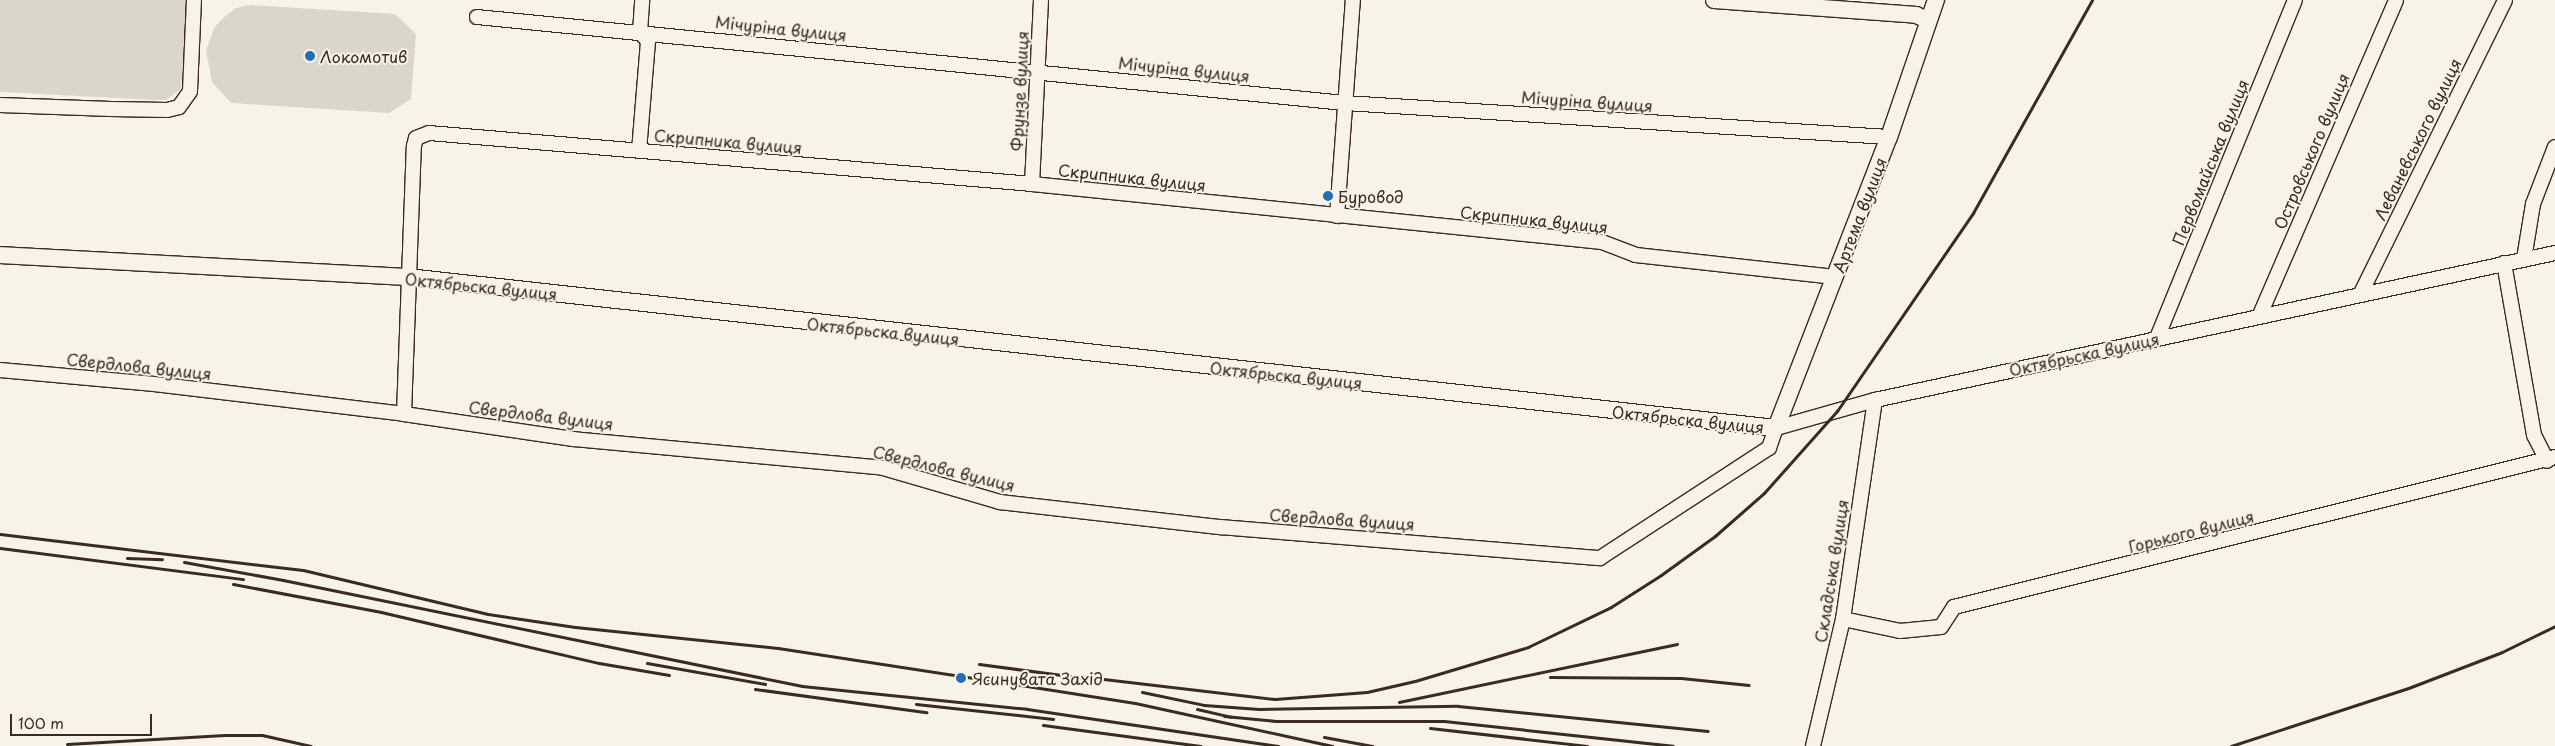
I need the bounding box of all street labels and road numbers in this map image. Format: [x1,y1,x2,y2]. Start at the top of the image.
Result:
street label: Мічуріна вулиця [714,12,848,44]
street label: Фрунзе вулиця [1006,31,1032,151]
street label: Мічуріна вулиця [1117,53,1251,85]
street label: Леваневського вулиця [2369,55,2465,223]
street label: Островського вулиця [2269,70,2353,232]
street label: Первомайська вулиця [2168,76,2252,248]
street label: Мічуріна вулиця [1520,87,1654,115]
street label: Скрипника вулиця [652,125,804,157]
street label: Артема вулиця [1828,154,1890,276]
street label: Скрипника вулиця [1056,160,1208,194]
street label: Скрипника вулиця [1458,202,1610,236]
street label: Октябрьска вулиця [403,268,559,304]
street label: Октябрьска вулиця [805,313,961,349]
street label: Октябрьска вулиця [2006,329,2162,379]
street label: Свердлова вулиця [65,349,213,383]
street label: Октябрьска вулиця [1208,357,1364,393]
street label: Свердлова вулиця [467,397,615,433]
street label: Октябрьска вулиця [1610,401,1766,437]
street label: Свердлова вулиця [871,441,1017,495]
street label: Складська вулиця [1810,498,1852,644]
street label: Свердлова вулиця [1268,504,1416,534]
street label: Горького вулиця [2126,506,2256,556]

